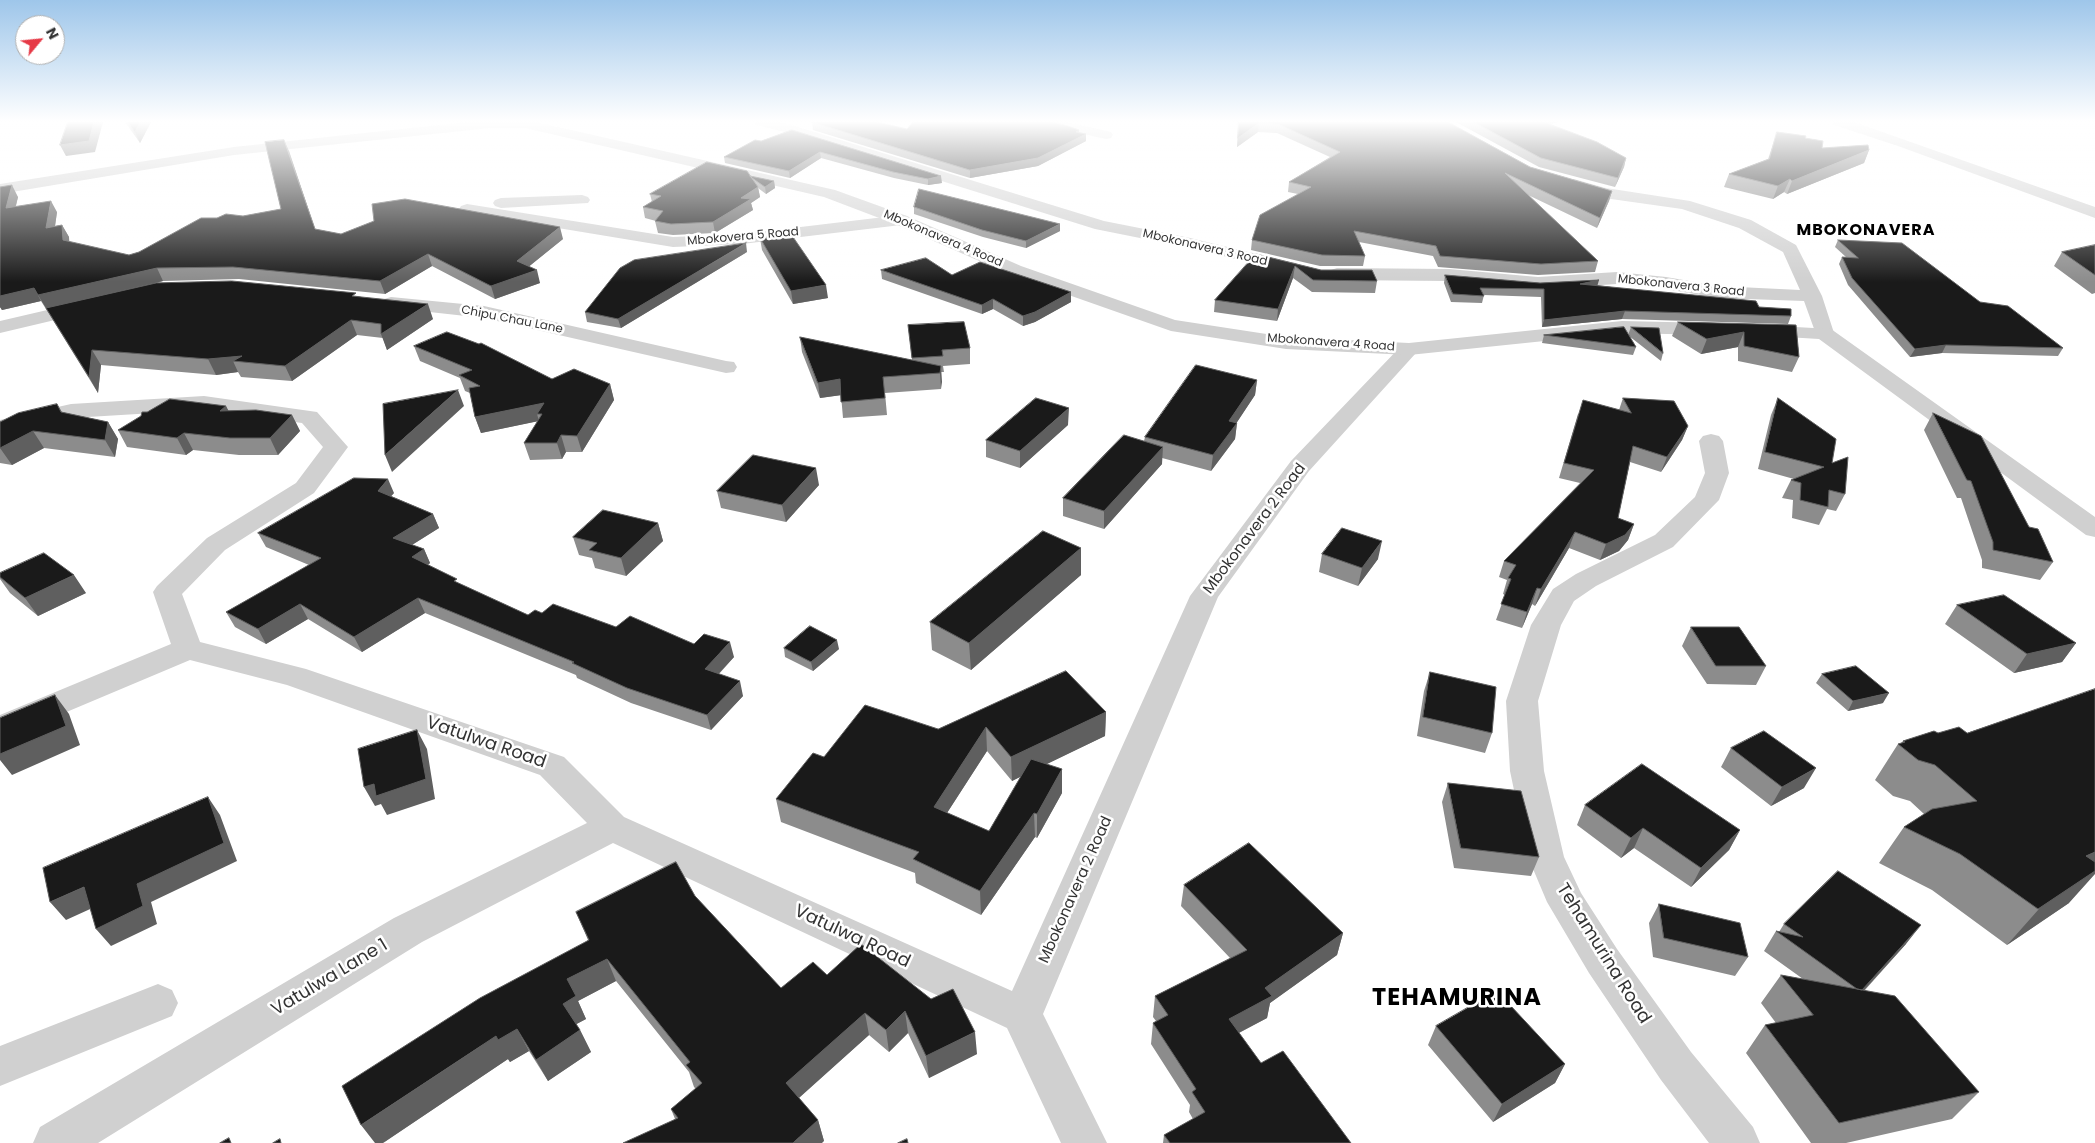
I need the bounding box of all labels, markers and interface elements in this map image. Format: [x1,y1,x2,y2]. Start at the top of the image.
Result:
north arrow [15,15,65,65]
text: N [41,24,64,43]
street label: Mbokonavera 4 Road [881,207,1005,271]
district label: MBOKONAVERA [1795,221,1937,241]
street label: Mbokovera 5 Road [687,225,799,249]
street label: Mbokonavera 3 Road [1141,227,1269,269]
street label: Mbokonavera 3 Road [1617,272,1745,300]
street label: Chipu Chau Lane [460,303,564,337]
street label: Mbokonavera 4 Road [1267,331,1395,355]
street label: Mbokonavera 2 Road [1200,460,1310,598]
street label: Vatulwa Road [423,712,549,774]
street label: Mbokonavera 2 Road [1035,814,1117,966]
street label: Tehamurina Road [1551,880,1655,1028]
street label: Vatulwa Road [791,901,913,973]
street label: Vatulwa Lane 1 [268,935,392,1021]
district label: TEHAMURINA [1371,985,1543,1013]

